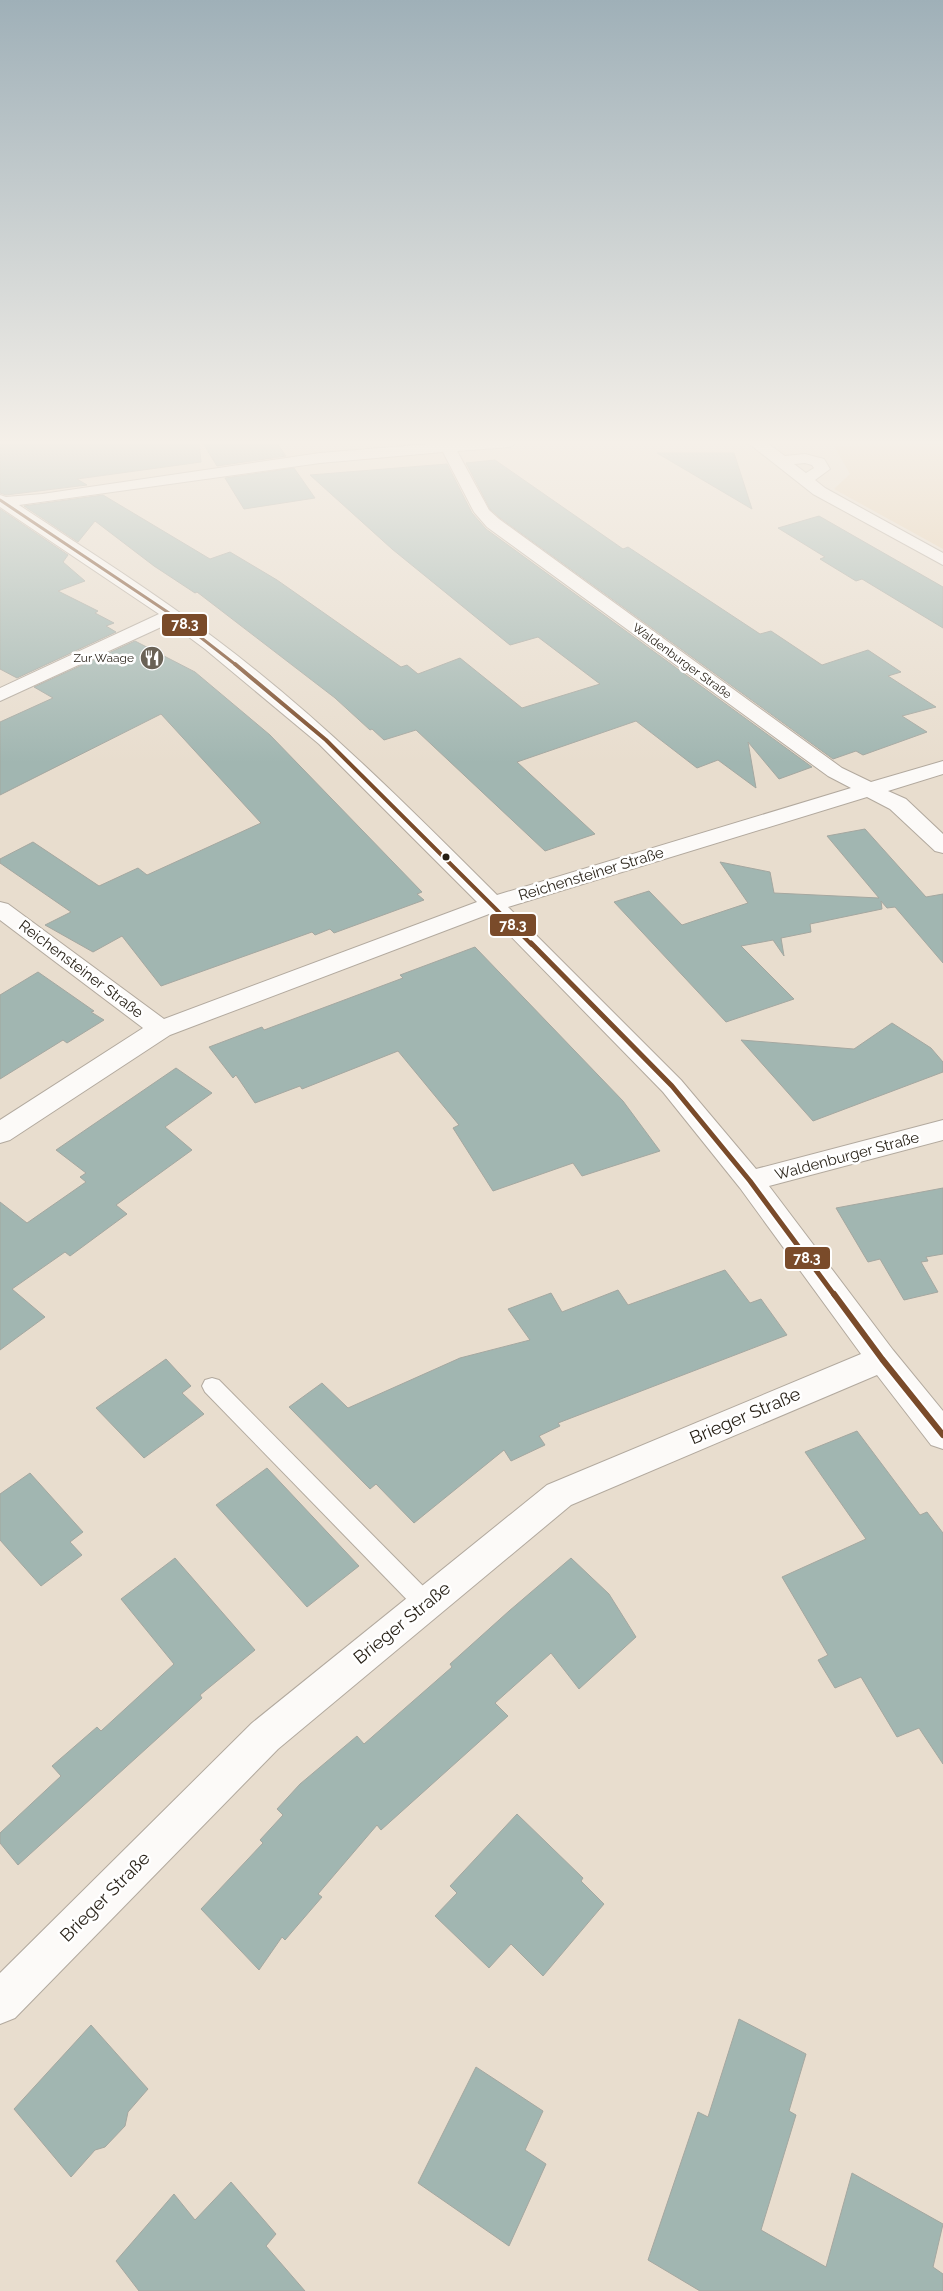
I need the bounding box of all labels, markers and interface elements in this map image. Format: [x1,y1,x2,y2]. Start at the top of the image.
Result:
line badge: 78.3 [161,613,208,637]
text: 78.3 [171,616,199,632]
street label: Waldenburger Straße [630,620,734,702]
restaurant icon: Zur Waage [139,645,165,671]
place label: Zur Waage [73,651,134,665]
street label: Reichensteiner Straße [516,843,666,905]
unlabelled marker [441,852,451,862]
line badge: 78.3 [489,913,537,937]
street label: Reichensteiner Straße [15,916,147,1022]
text: 78.3 [499,917,527,933]
street label: Waldenburger Straße [773,1128,921,1184]
line badge: 78.3 [784,1246,831,1270]
text: 78.3 [793,1250,821,1266]
street label: Brieger Straße [686,1383,804,1448]
street label: Brieger Straße [349,1577,455,1668]
street label: Brieger Straße [55,1847,154,1946]

